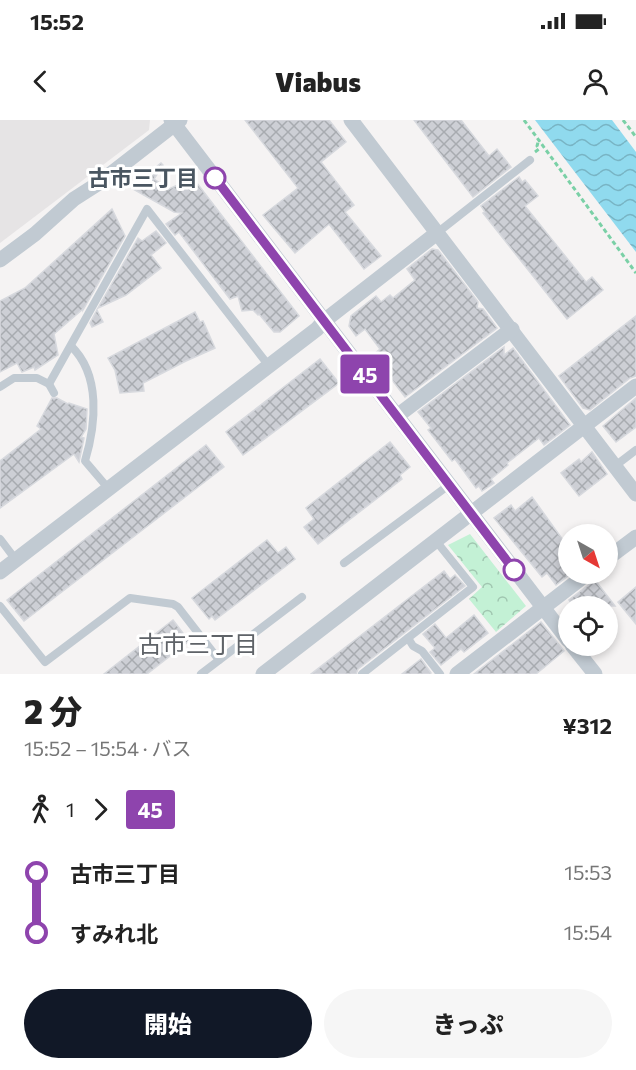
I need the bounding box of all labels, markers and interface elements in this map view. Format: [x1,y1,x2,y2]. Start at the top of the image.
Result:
text: 15:52 [30,8,84,35]
icon: back [24,65,57,98]
text: Viabus [275,65,361,98]
icon: person [579,65,612,98]
place label: 古市三丁目 [88,164,198,191]
marker: 古市三丁目 [204,167,226,189]
line badge: 45 [338,354,392,394]
text: 45 [352,362,378,387]
north arrow [558,524,618,584]
map controls [558,524,618,656]
unlabelled marker [503,559,525,581]
button: locate [558,596,618,656]
district label: 古市三丁目 [138,629,258,658]
text: 2 分 [24,690,82,731]
text: ¥312 [563,712,612,739]
text: 15:52 – 15:54 · バス [24,736,191,760]
icon: walk [24,793,57,826]
icon: forward [84,793,117,826]
text: 1 [66,797,75,821]
text: 45 [138,797,163,822]
text: 古市三丁目 [70,860,180,887]
text: 15:53 [564,860,612,884]
text: すみれ北 [70,920,158,947]
text: 15:54 [564,920,612,944]
button: 開始 [24,989,312,1058]
button: きっぷ [324,989,612,1058]

